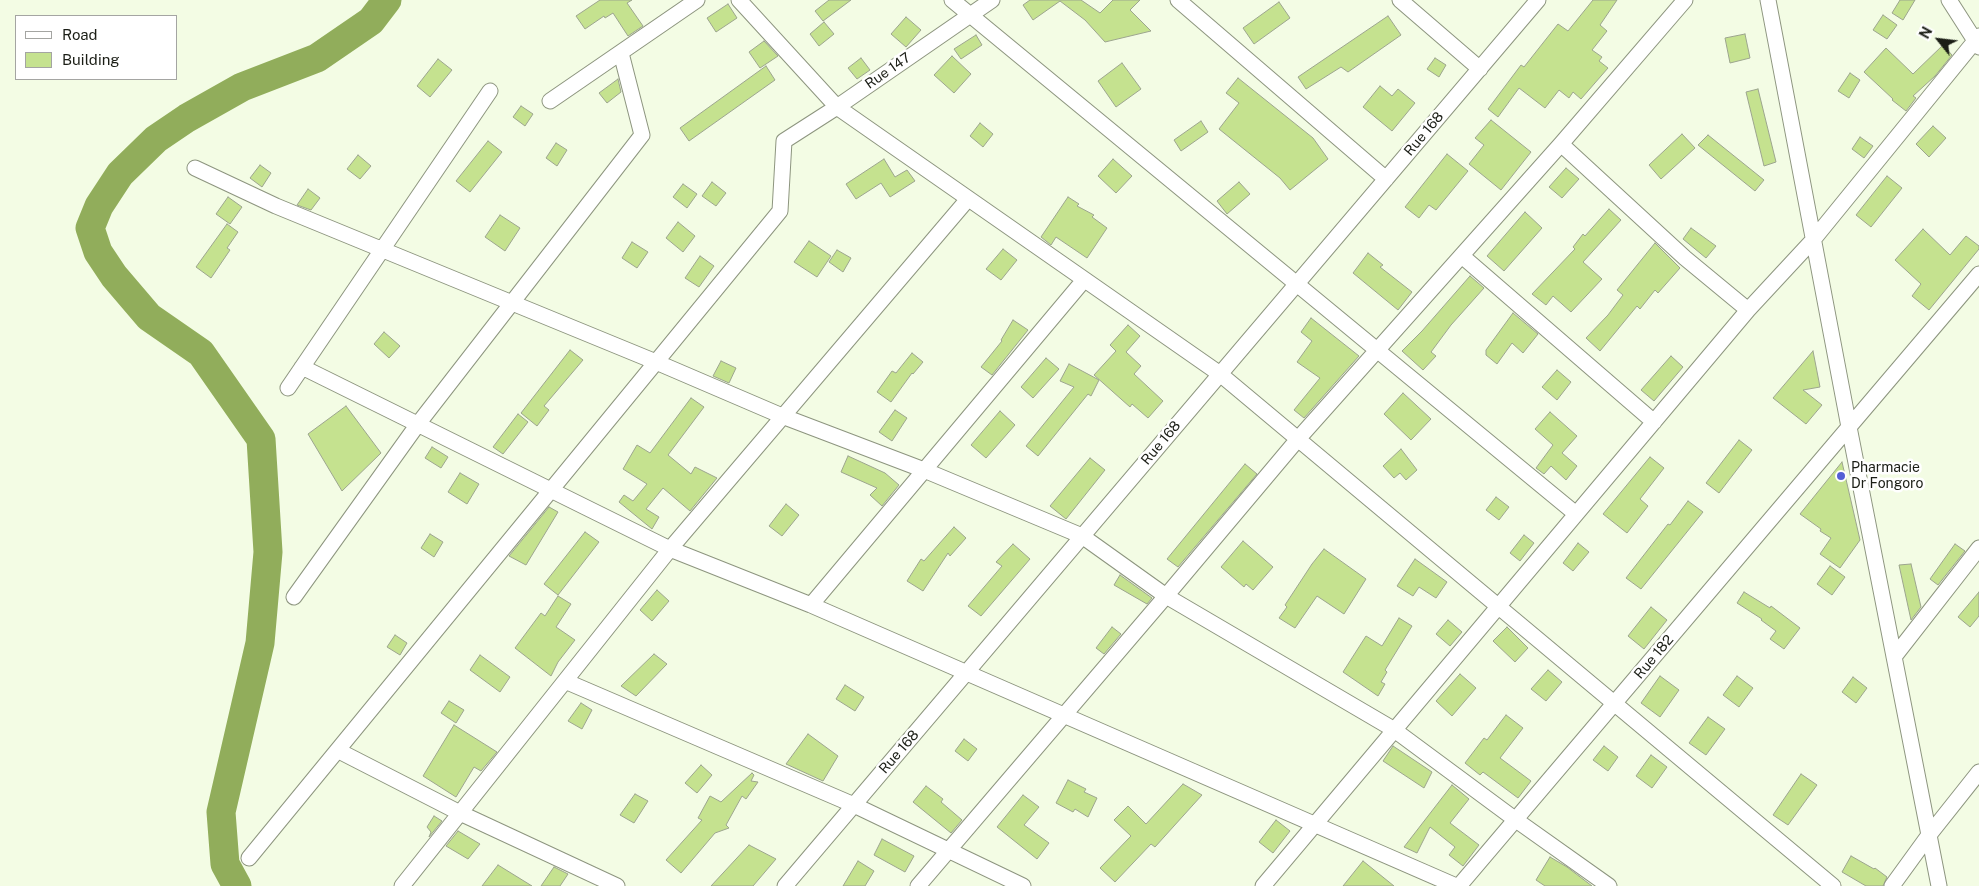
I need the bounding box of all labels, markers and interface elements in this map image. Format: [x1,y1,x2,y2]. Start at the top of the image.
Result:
legend [15,15,178,80]
north arrow [1914,15,1964,65]
text: N [1916,24,1936,41]
text: Road [62,26,98,43]
street label: Rue 147 [862,49,914,93]
text: Building [62,51,120,68]
street label: Rue 168 [1401,109,1447,159]
street label: Rue 168 [1138,418,1184,468]
place label: Pharmacie Dr Fongoro [1851,460,1923,492]
marker: Pharmacie Dr Fongoro [1835,470,1847,482]
street label: Rue 182 [1631,632,1677,682]
street label: Rue 168 [876,727,922,777]

